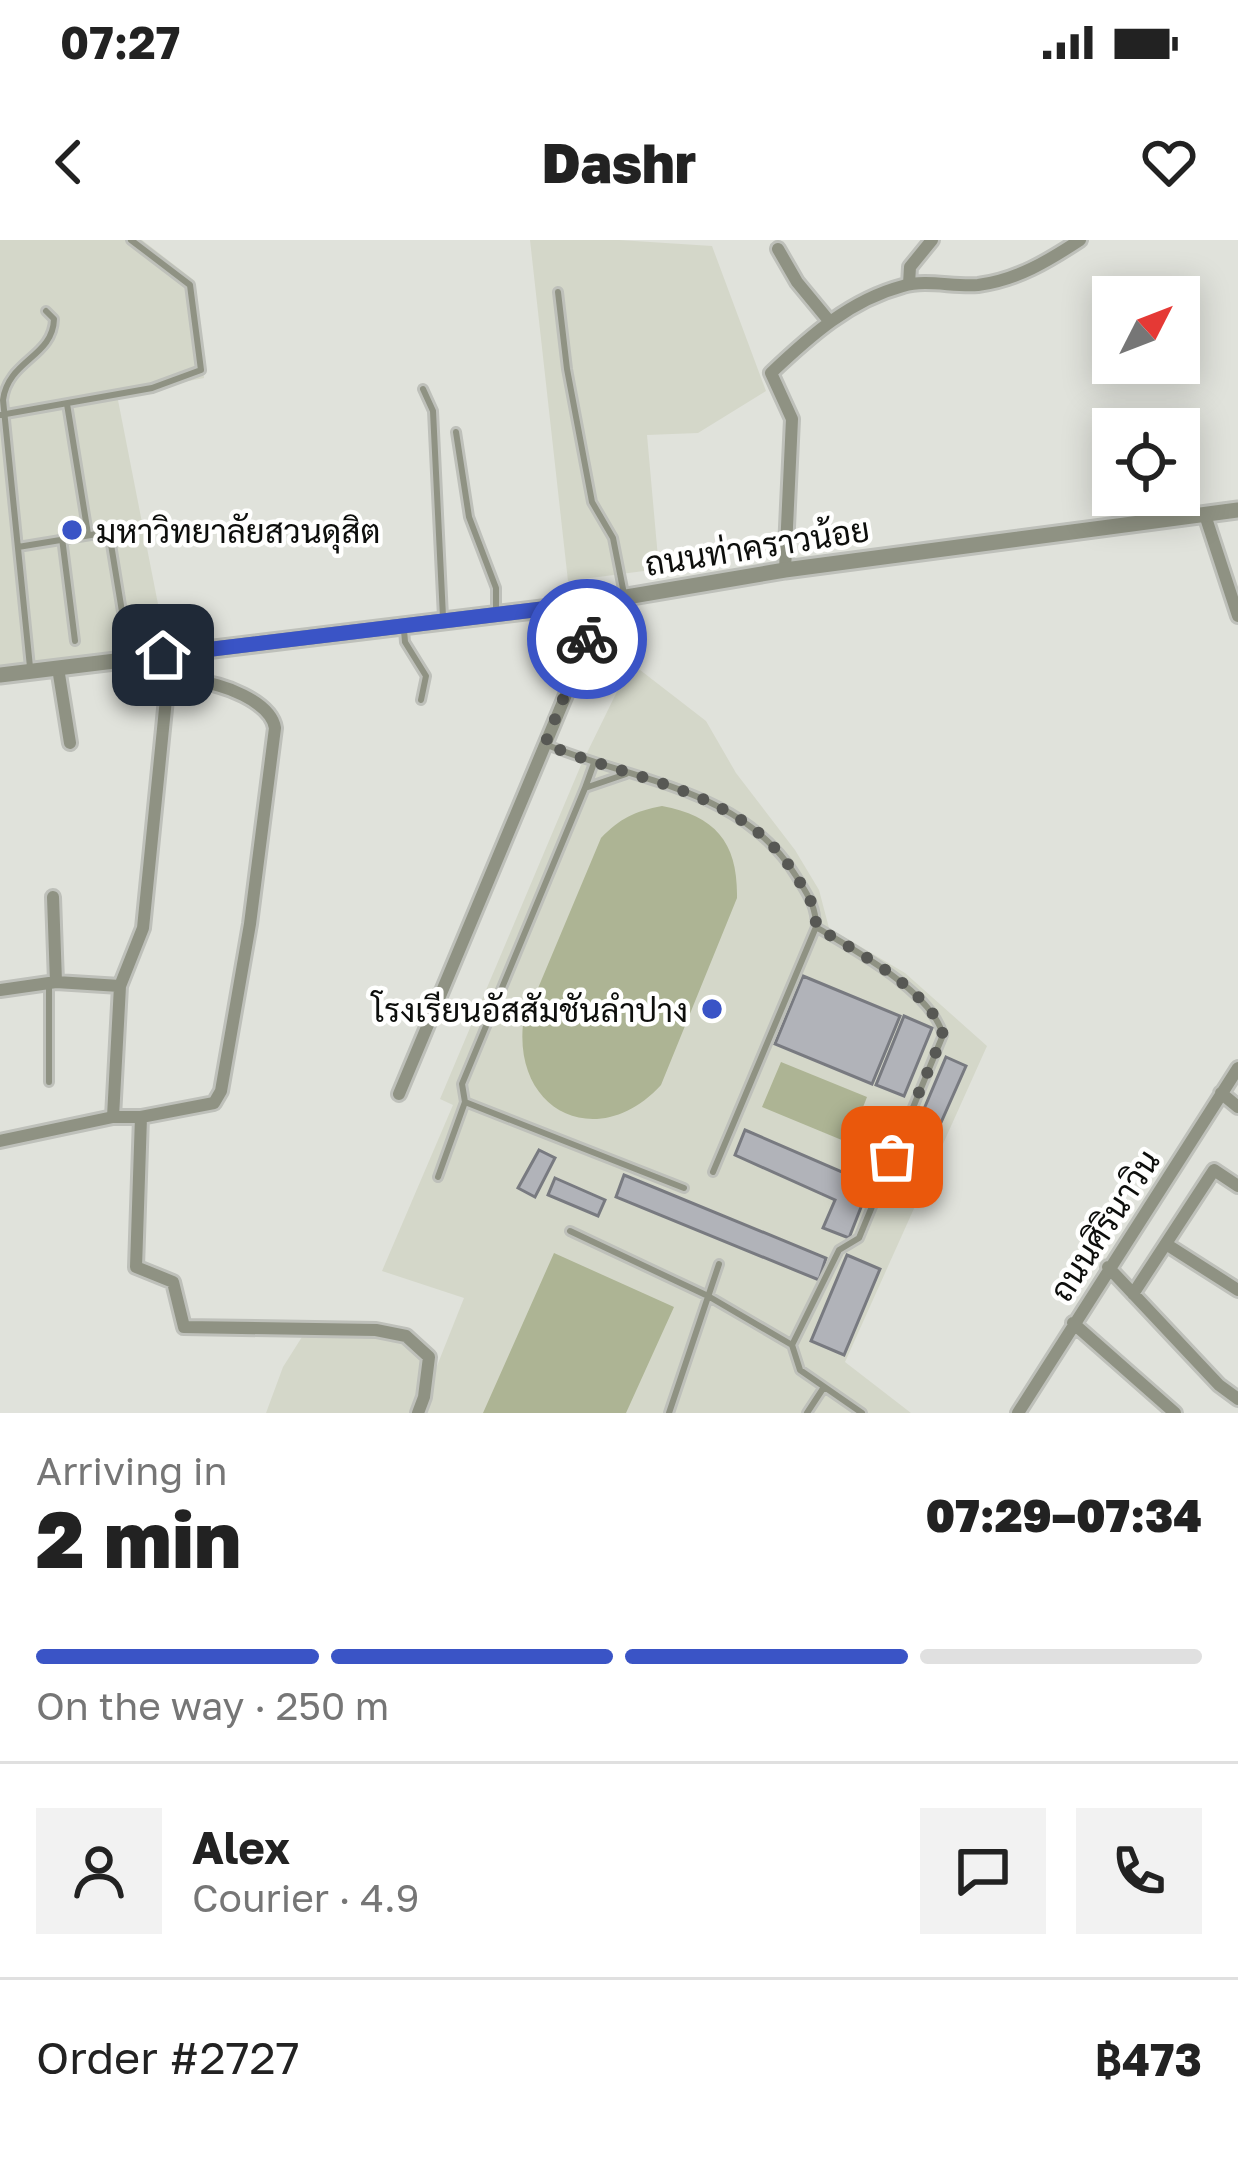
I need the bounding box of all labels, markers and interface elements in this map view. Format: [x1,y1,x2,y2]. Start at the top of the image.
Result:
text: 07:27 [60,15,180,69]
icon: back [36,129,102,195]
icon: heart [1136,129,1202,195]
text: Dashr [542,130,696,195]
north arrow [1092,276,1200,384]
map controls [1092,276,1200,516]
button: locate [1092,408,1200,516]
street label: ถนนท่าคราวน้อย [642,509,872,583]
place label: มหาวิทยาลัยสวนดุสิต [96,511,381,554]
marker: มหาวิทยาลัยสวนดุสิต [59,517,85,543]
courier [527,579,647,699]
pin [112,604,214,706]
icon: bike [554,606,620,672]
icon: home [130,622,196,688]
place label: โรงเรียนอัสสัมชันลำปาง [370,990,688,1029]
marker: โรงเรียนอัสสัมชันลำปาง [699,996,725,1022]
pin [841,1106,943,1208]
icon: bag [859,1124,925,1190]
street label: ถนนศิรินาวิน [1041,1142,1167,1308]
text: Arriving in [36,1447,227,1494]
text: 07:29–07:34 [926,1488,1202,1542]
text: 2 min [36,1492,241,1585]
text: On the way · 250 m [36,1682,389,1729]
button: person [36,1808,162,1934]
button: chat [920,1808,1046,1934]
button: phone [1076,1808,1202,1934]
text: Alex [192,1820,290,1874]
text: Courier · 4.9 [192,1874,419,1921]
text: Order #2727 [36,2030,299,2084]
text: ฿473 [1095,2032,1202,2086]

